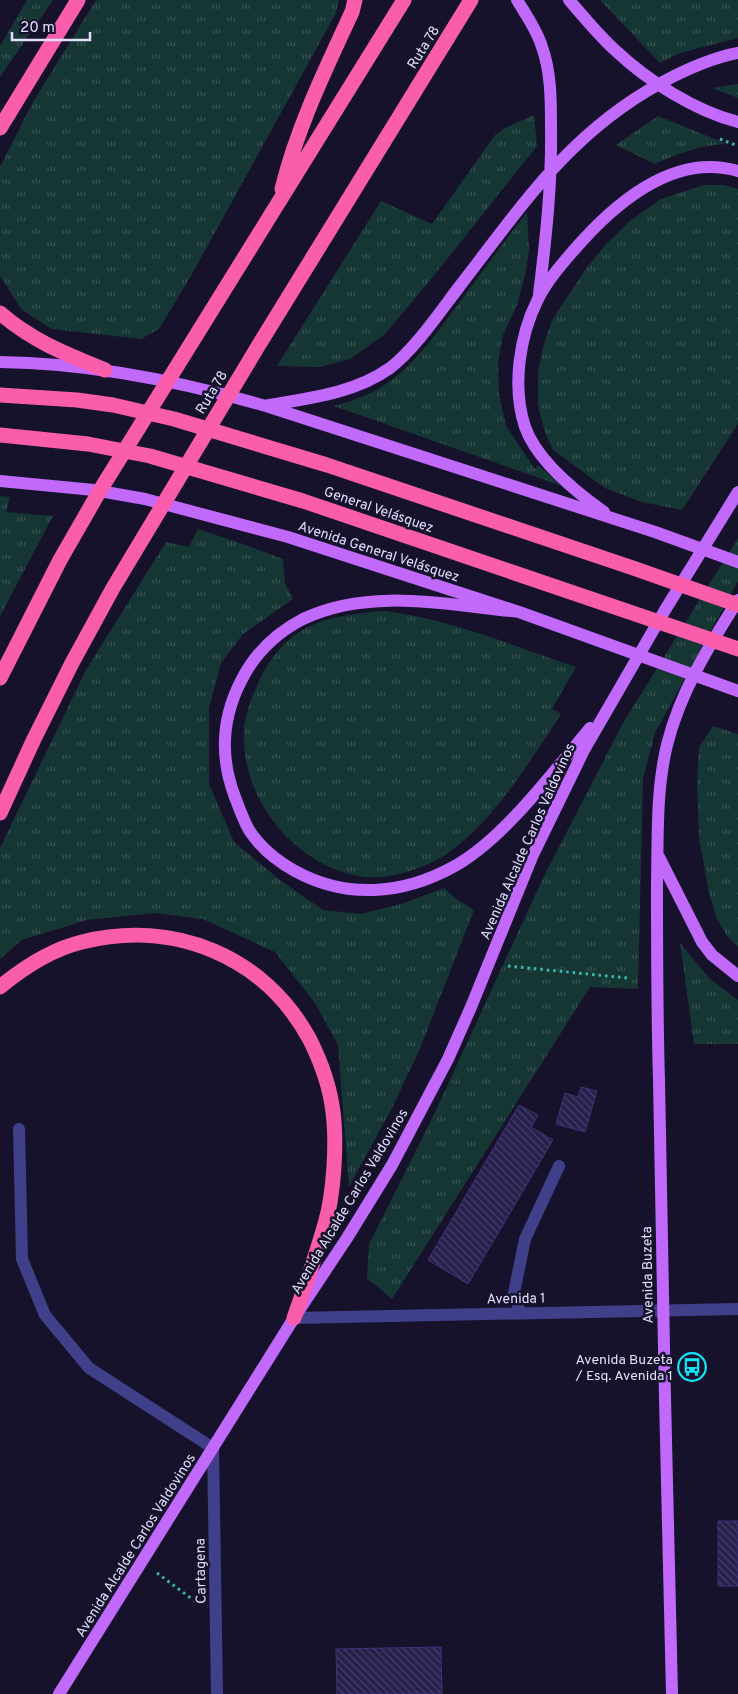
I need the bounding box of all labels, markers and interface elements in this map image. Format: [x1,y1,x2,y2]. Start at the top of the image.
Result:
scale bar [12,10,90,42]
text: 20 m [20,19,55,38]
street label: Ruta 78 [404,23,444,73]
street label: Ruta 78 [193,368,232,418]
street label: General Velásquez [321,484,436,537]
street label: Avenida General Velásquez [296,518,461,587]
street label: Avenida Alcalde Carlos Valdovinos [477,741,579,942]
street label: Avenida Alcalde Carlos Valdovinos [288,1106,412,1298]
street label: Avenida Buzeta [639,1226,658,1324]
street label: Avenida 1 [486,1290,546,1309]
place label: Avenida Buzeta / Esq. Avenida 1 [575,1352,673,1385]
bus stop icon: Avenida Buzeta / Esq. Avenida 1 [677,1352,707,1382]
street label: Avenida Alcalde Carlos Valdovinos [73,1451,200,1641]
street label: Cartagena [192,1538,211,1604]

